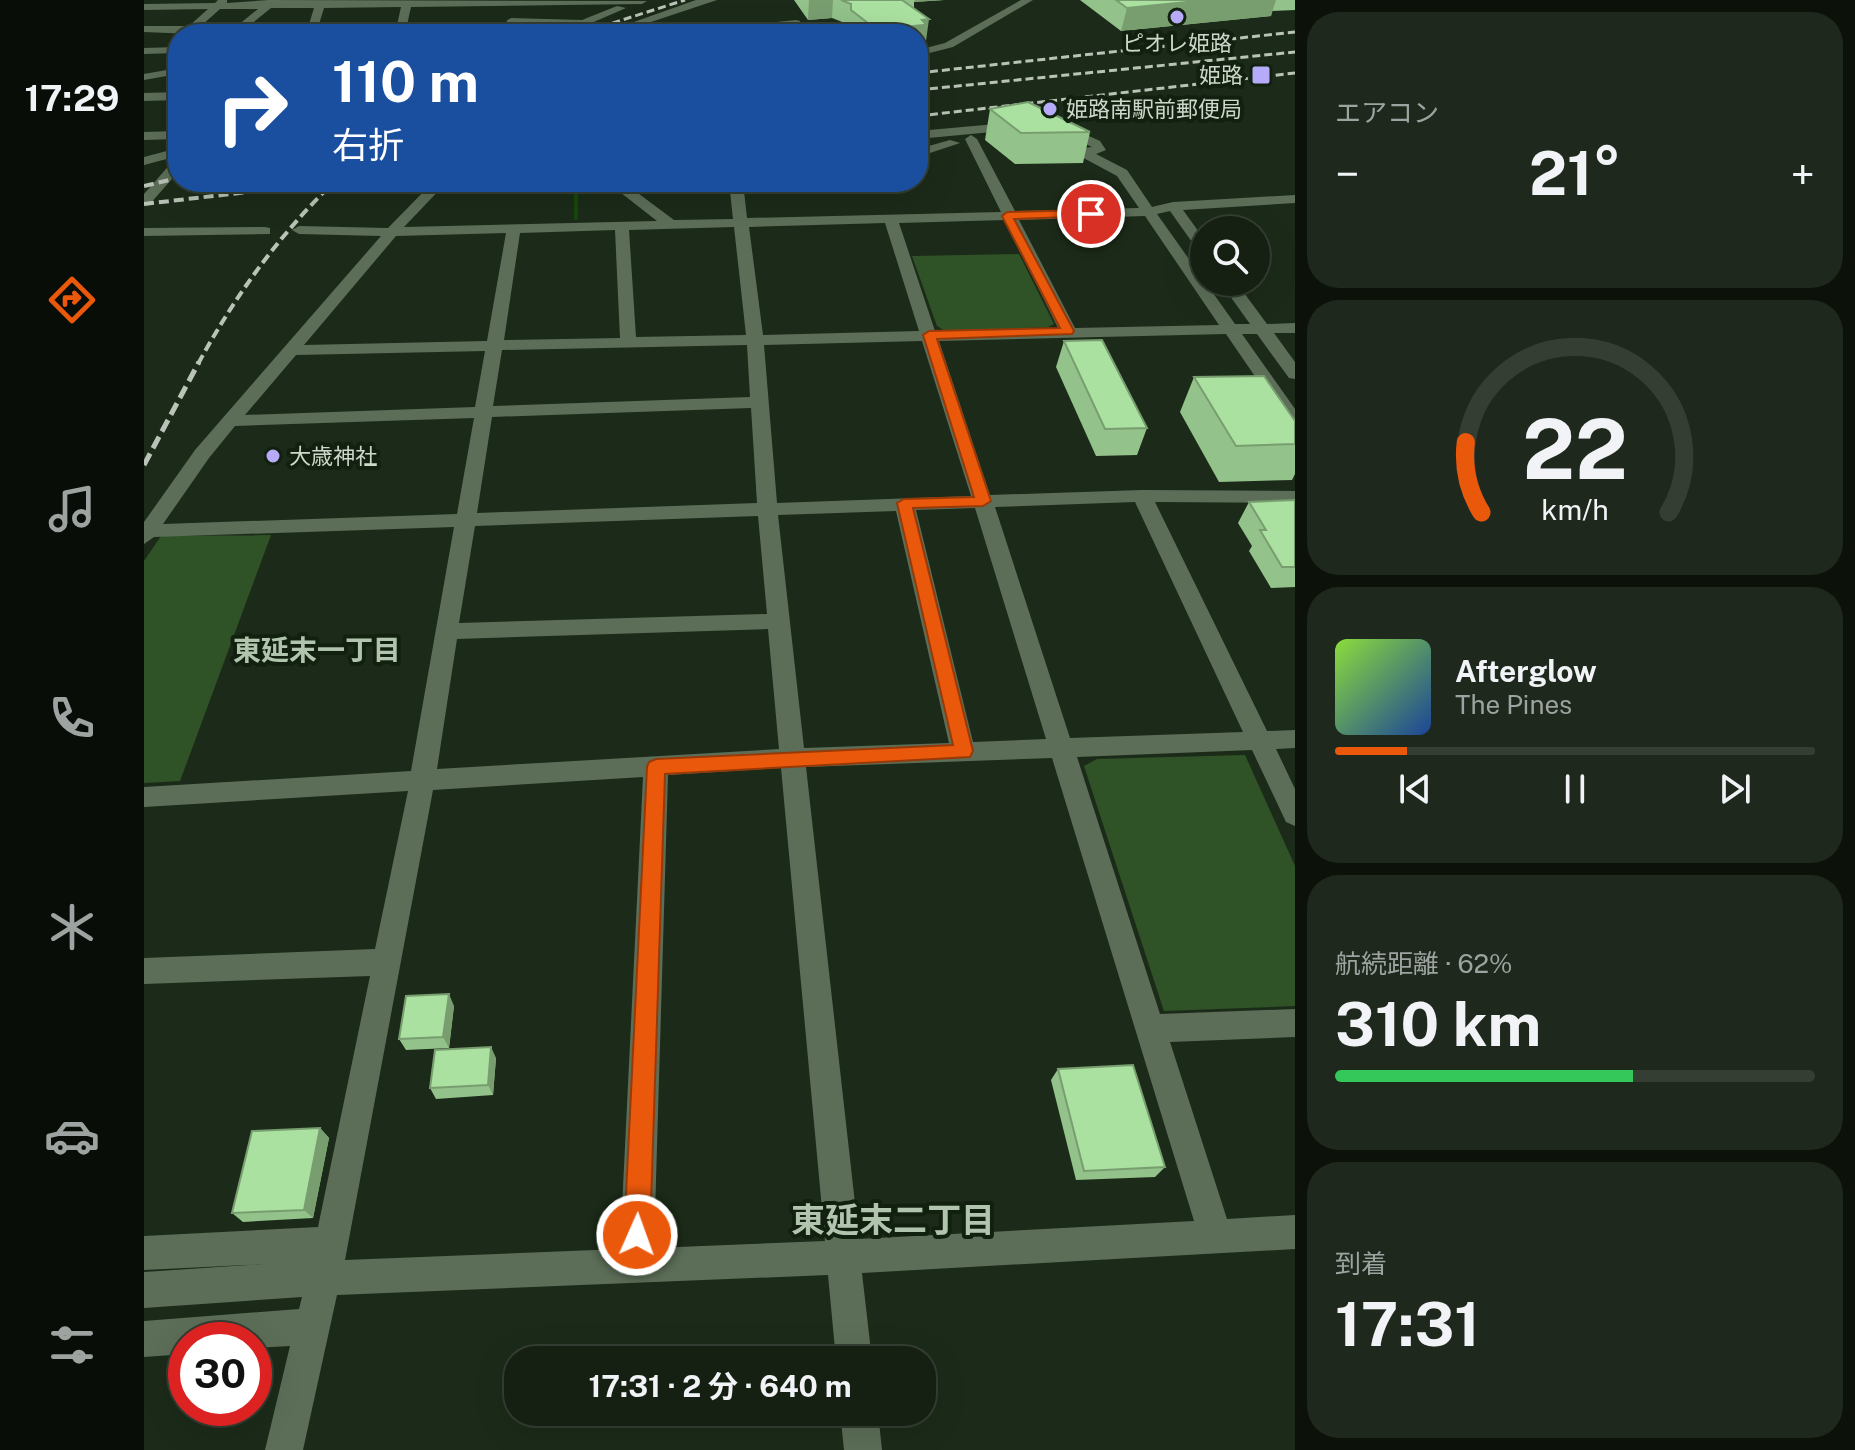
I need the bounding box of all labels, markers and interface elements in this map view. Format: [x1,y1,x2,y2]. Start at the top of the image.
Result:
marker: ピオレ姫路 [1168,8,1186,26]
place label: ピオレ姫路 [1122,30,1232,56]
text: 110 m [332,49,479,115]
icon: right [200,56,304,160]
place label: 姫路 [1199,62,1243,88]
marker: 姫路 [1250,64,1272,86]
text: 17:29 [25,77,119,119]
place label: 姫路南駅前郵便局 [1066,96,1242,122]
text: エアコン [1335,97,1439,128]
marker: 姫路南駅前郵便局 [1041,100,1059,118]
text: 右折 [332,124,404,166]
text: 21° [1529,138,1621,209]
text: − [1335,148,1359,200]
text: + [1791,148,1815,200]
pin [1057,180,1125,248]
icon: arrive [1069,192,1113,236]
map controls [1190,216,1270,296]
button: search [1190,216,1270,296]
icon: directions [44,272,100,328]
text: 22 [1522,400,1628,498]
place label: 大歳神社 [289,443,377,469]
marker: 大歳神社 [264,447,282,465]
icon: music [44,481,100,537]
text: km/h [1541,494,1609,527]
district label: 東延末一丁目 [233,633,401,666]
text: Afterglow [1455,653,1597,689]
text: The Pines [1455,689,1572,720]
icon: phone [44,690,100,746]
icon: previous [1393,767,1437,811]
icon: pause [1553,767,1597,811]
icon: next [1713,767,1757,811]
icon: climate [44,899,100,955]
text: 航続距離 · 62% [1335,948,1513,979]
text: 310 km [1335,989,1541,1060]
icon: car [44,1108,100,1164]
position arrow [595,1193,679,1277]
district label: 東延末二丁目 [791,1200,995,1240]
text: 到着 [1335,1248,1387,1279]
text: 17:31 [1335,1289,1480,1360]
icon: filters [44,1317,100,1373]
speed limit sign: 30 [168,1322,272,1426]
text: 17:31 · 2 分 · 640 m [588,1368,852,1404]

